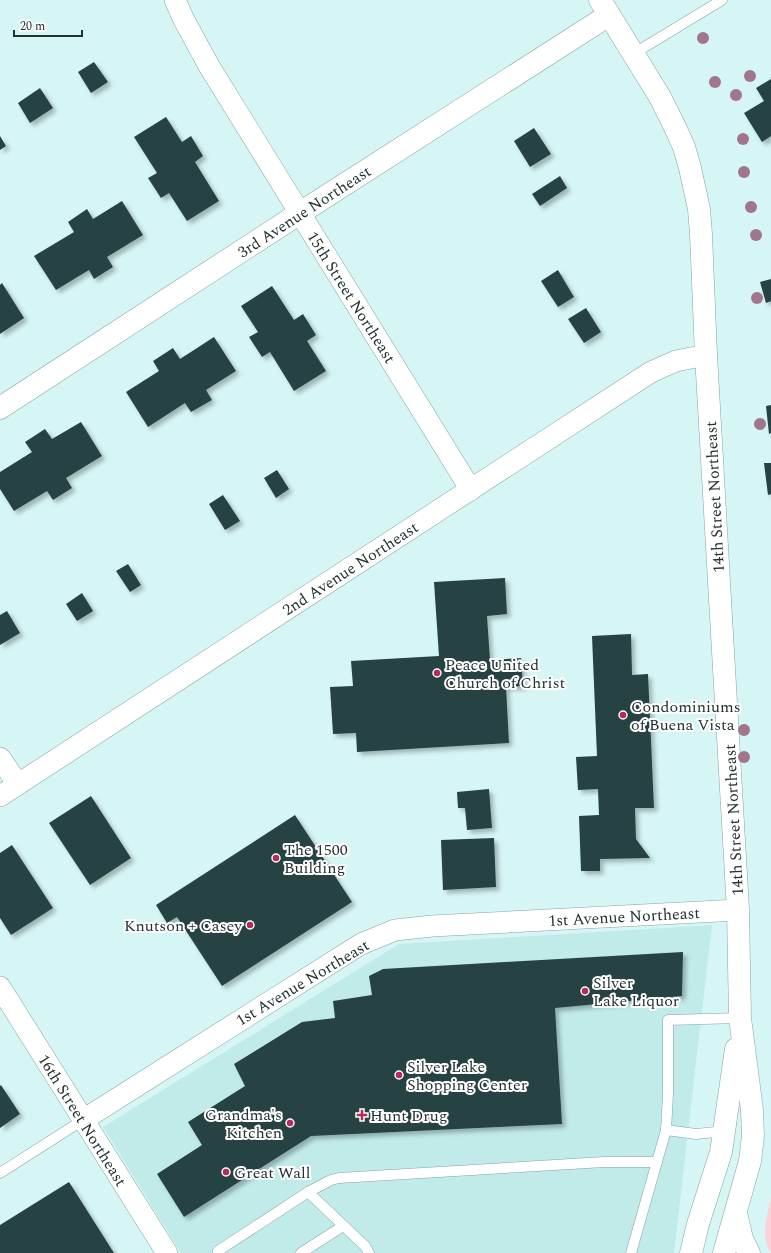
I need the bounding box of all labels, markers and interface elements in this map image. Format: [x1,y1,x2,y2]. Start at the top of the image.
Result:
scale bar [14,12,82,38]
text: 20 m [20,17,45,36]
street label: 3rd Avenue Northeast [233,159,376,264]
street label: 15th Street Northeast [301,227,402,369]
street label: 14th Street Northeast [699,420,731,573]
street label: 2nd Avenue Northeast [278,516,424,622]
place label: Peace United Church of Christ [445,653,565,695]
marker: Peace United Church of Christ [432,668,442,678]
place label: Condominiums of Buena Vista [631,695,741,737]
marker: Condominiums of Buena Vista [618,710,628,720]
street label: 14th Street Northeast [718,743,750,896]
place label: The 1500 Building [284,838,348,880]
marker: The 1500 Building [271,853,281,863]
street label: 1st Avenue Northeast [547,901,701,933]
place label: Knutson + Casey [124,914,243,938]
marker: Knutson + Casey [245,920,255,930]
street label: 1st Avenue Northeast [231,933,374,1032]
place label: Silver Lake Liquor [593,971,679,1013]
marker: Silver Lake Liquor [580,986,590,996]
street label: 16th Street Northeast [32,1050,133,1192]
place label: Silver Lake Shopping Center [407,1055,527,1097]
marker: Silver Lake Shopping Center [394,1070,404,1080]
place label: Grandma's Kitchen [205,1103,282,1145]
place label: Hunt Drug [370,1104,447,1128]
marker: Hunt Drug [357,1110,367,1120]
marker: Grandma's Kitchen [285,1118,295,1128]
place label: Great Wall [234,1161,310,1185]
marker: Great Wall [221,1167,231,1177]

